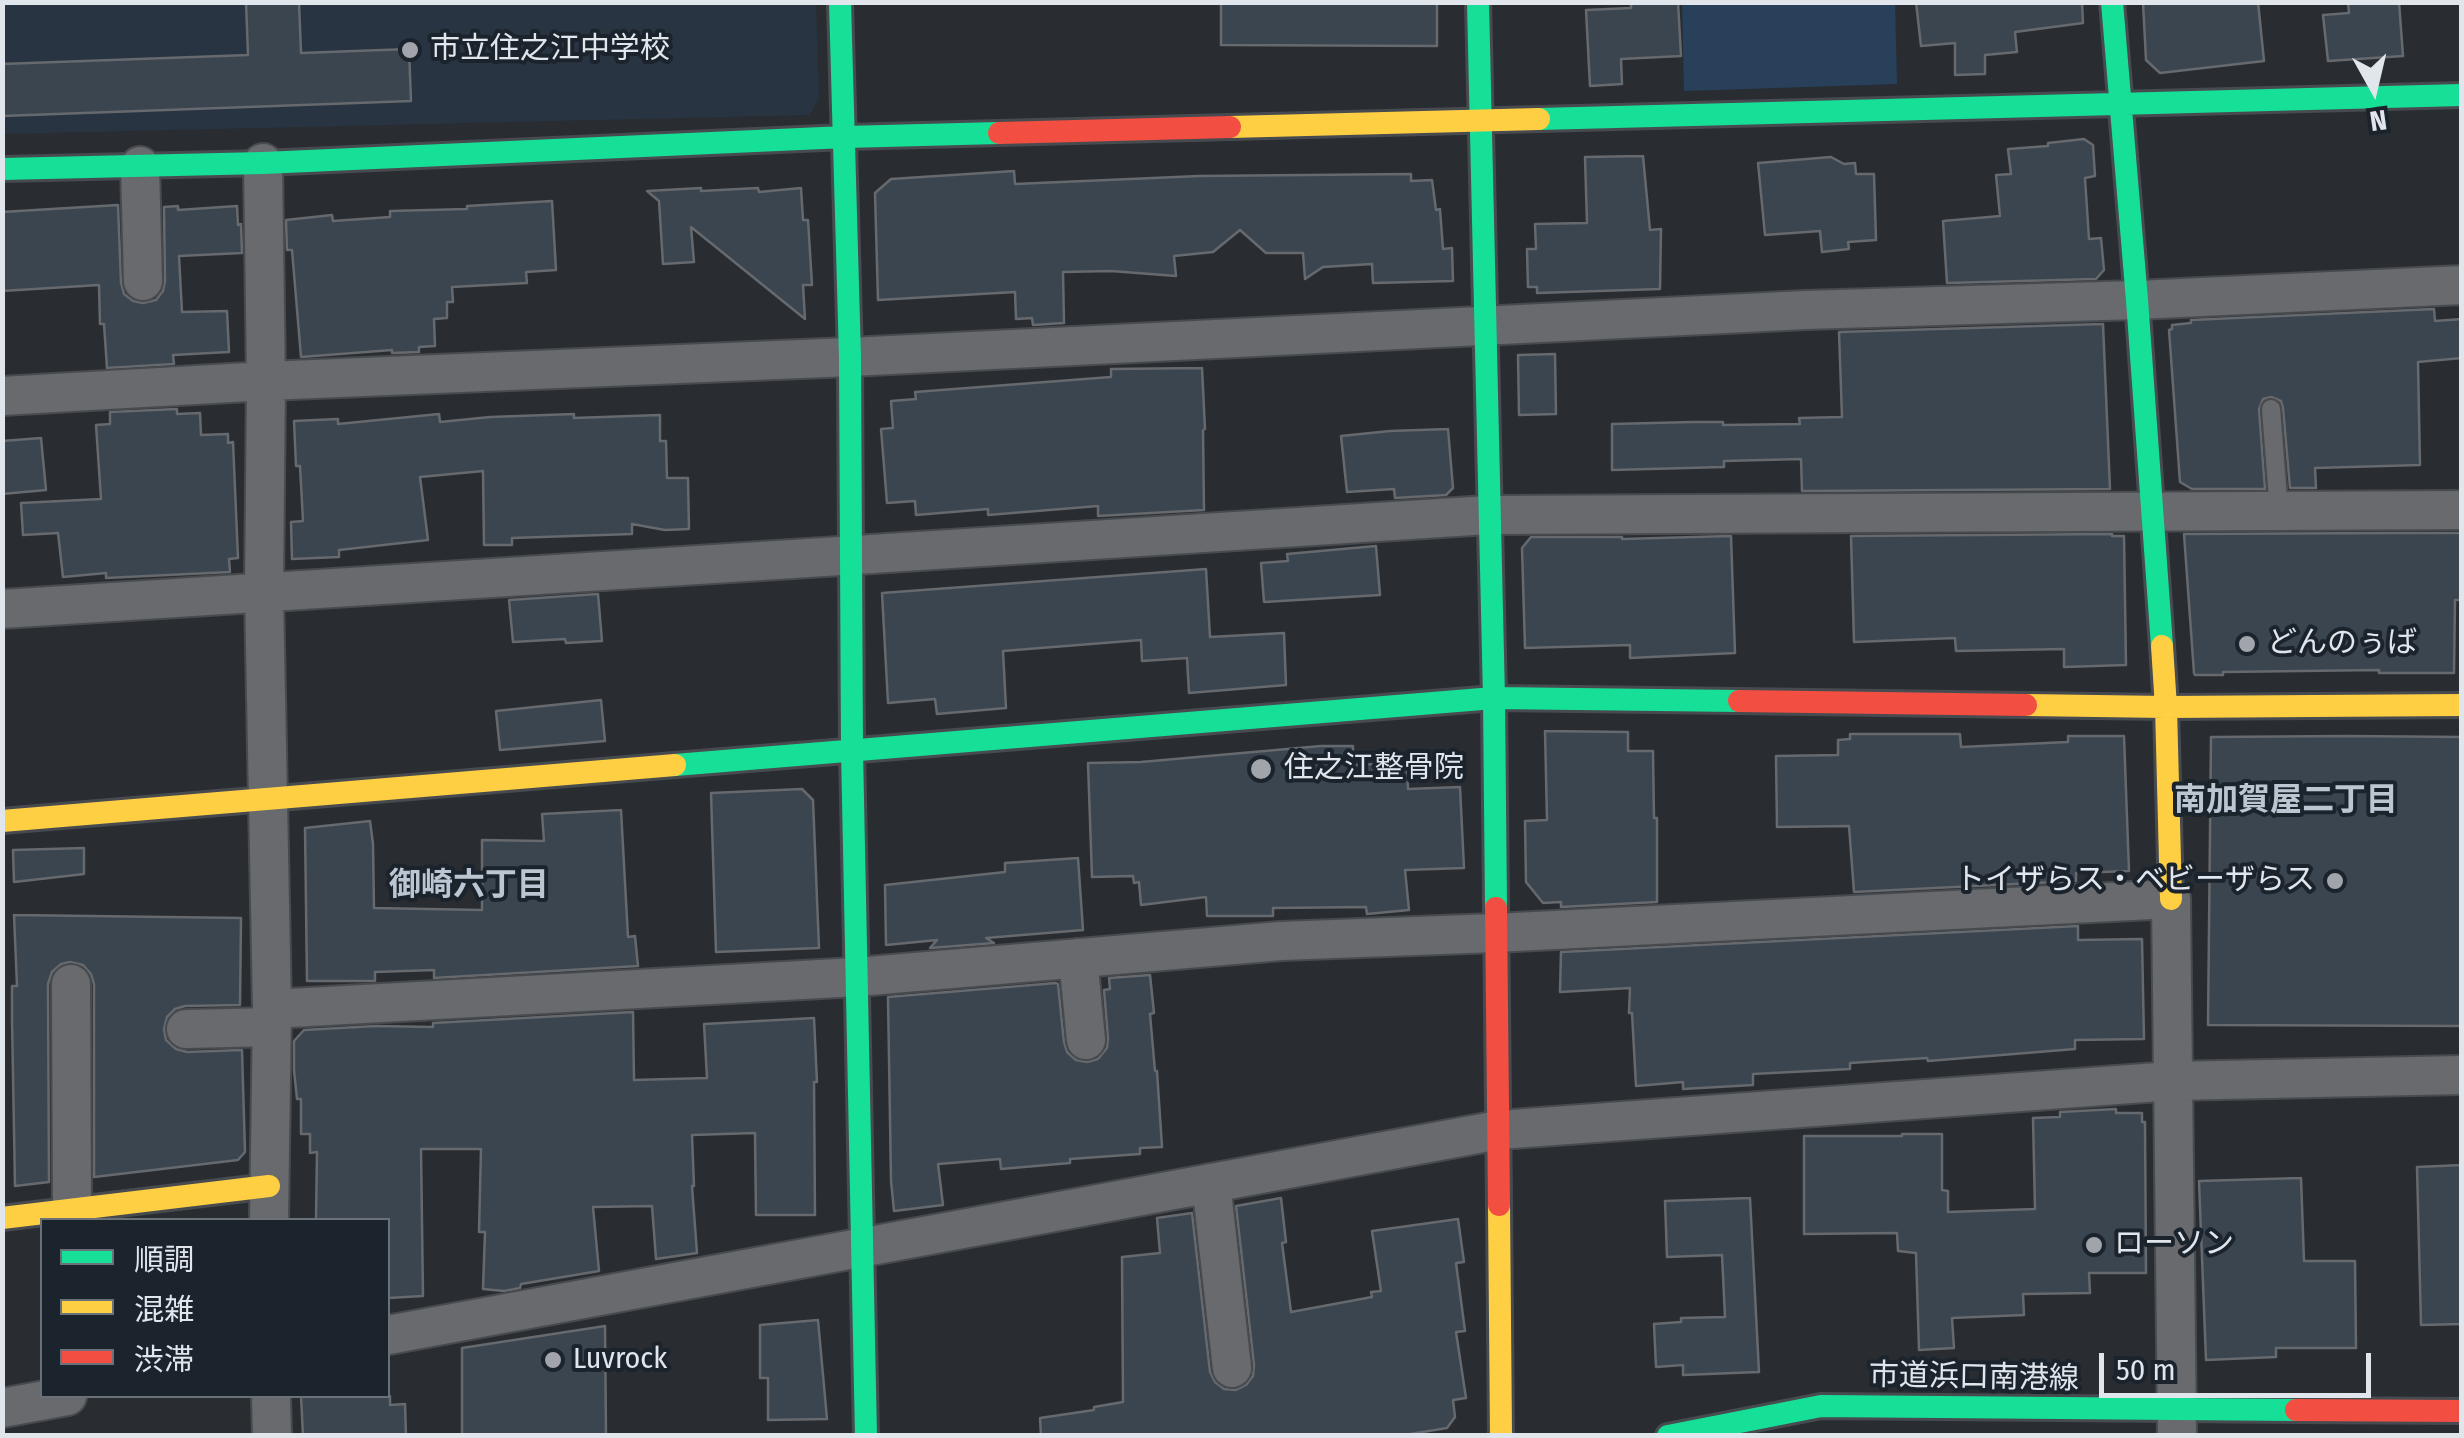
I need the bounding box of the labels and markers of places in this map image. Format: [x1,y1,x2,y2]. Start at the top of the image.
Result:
place label: 市立住之江中学校 [430,32,670,68]
marker: 市立住之江中学校 [399,39,421,61]
place label: どんのぅば [2267,626,2417,662]
marker: どんのぅば [2236,633,2258,655]
place label: 住之江整骨院 [1284,751,1464,787]
marker: 住之江整骨院 [1248,756,1274,782]
place label: トイザらス・ベビーザらス [1955,863,2315,899]
marker: トイザらス・ベビーザらス [2324,870,2346,892]
place label: ローソン [2114,1227,2234,1263]
marker: ローソン [2083,1234,2105,1256]
place label: Luvrock [573,1342,667,1378]
marker: Luvrock [542,1349,564,1371]

